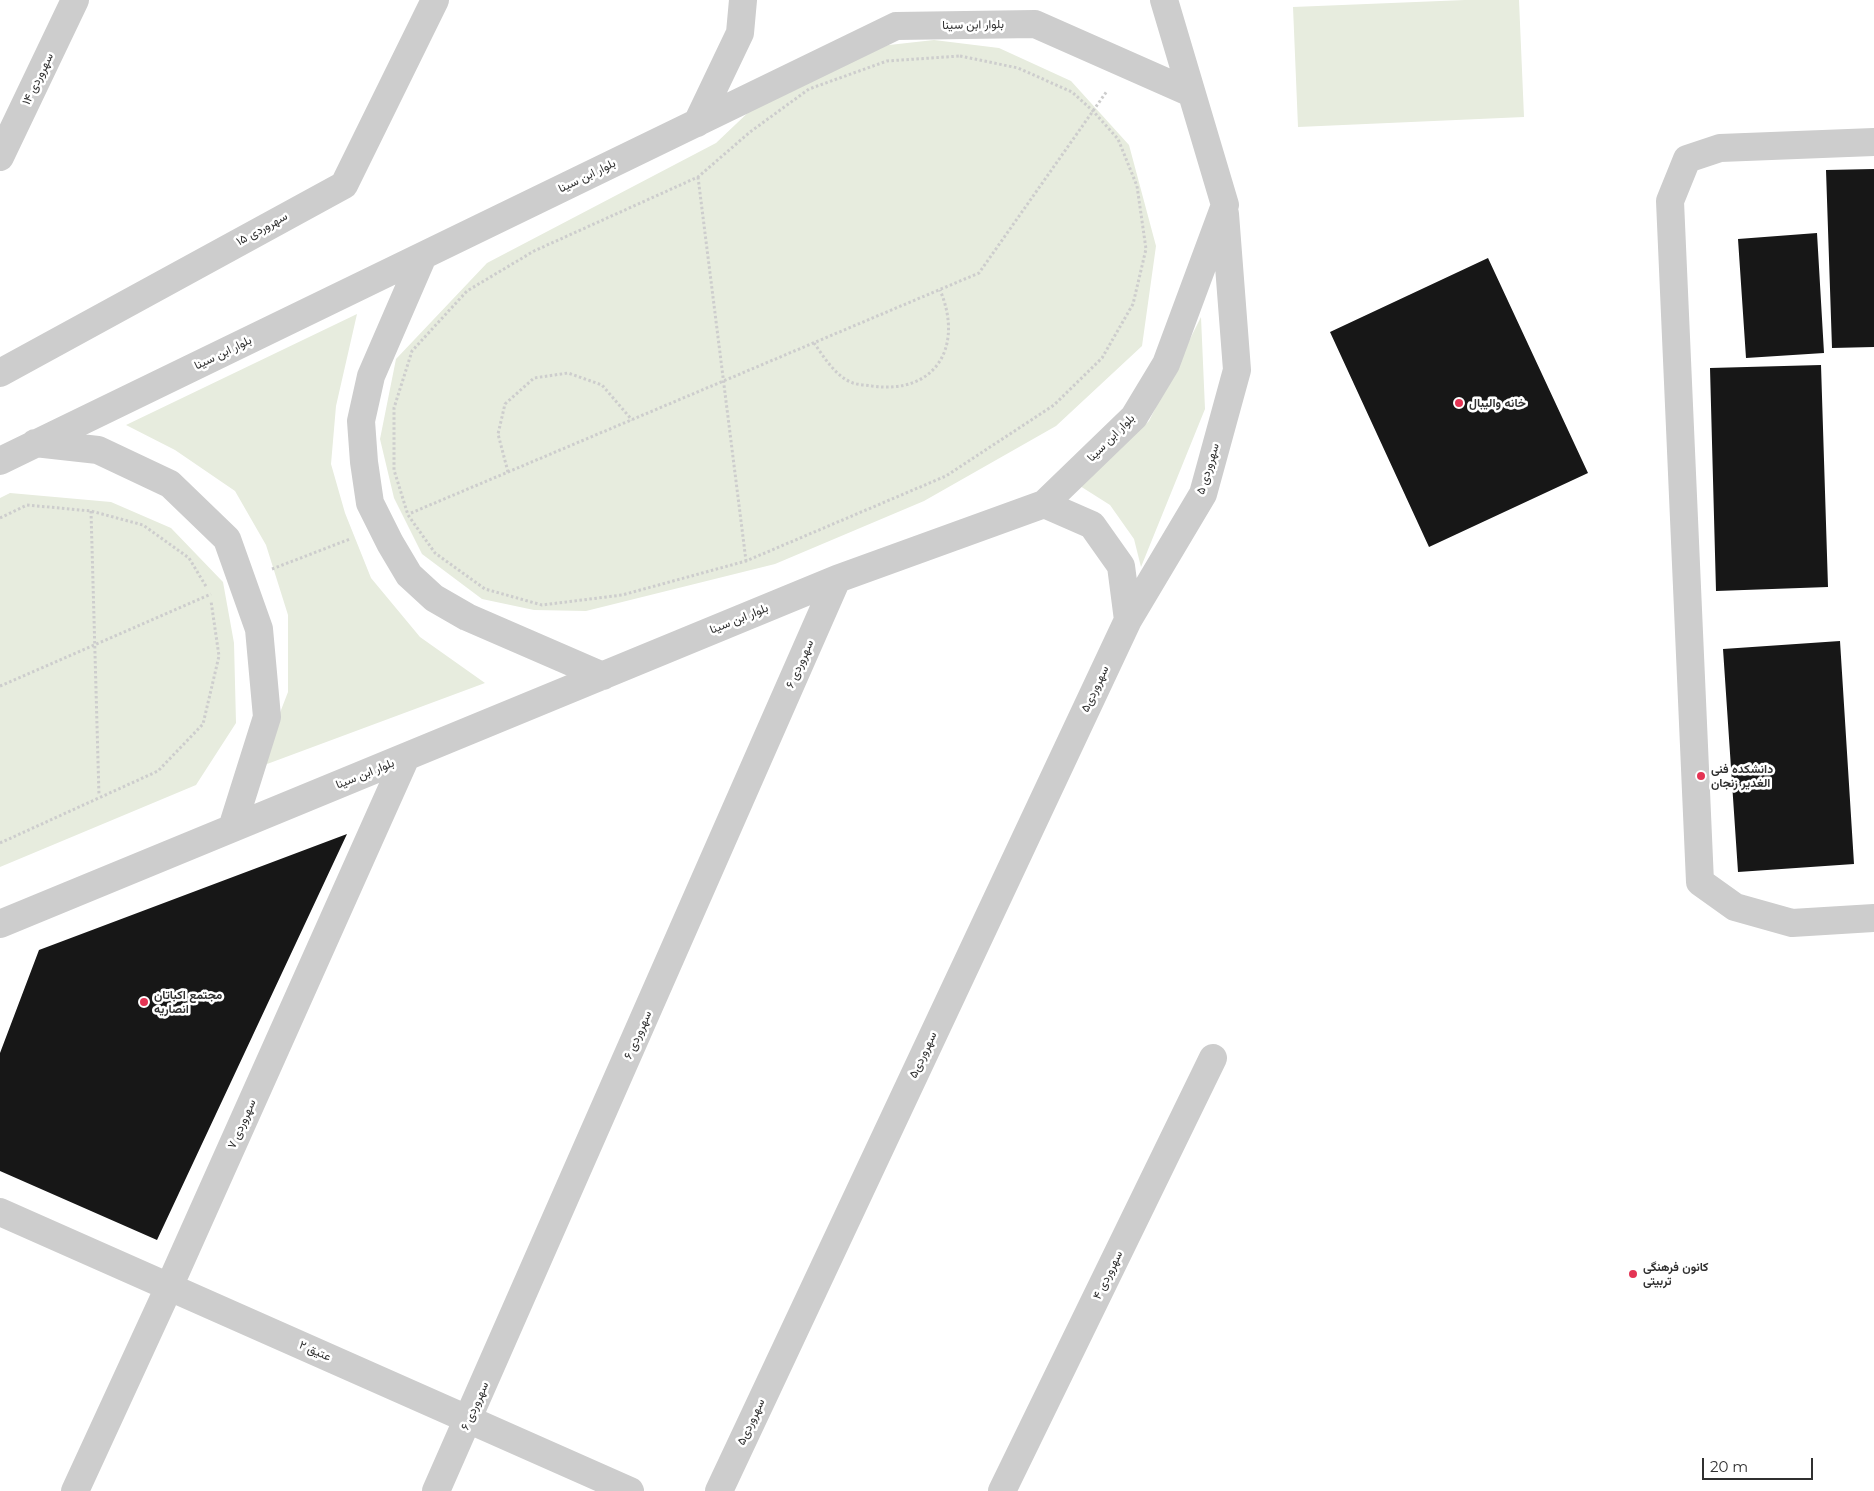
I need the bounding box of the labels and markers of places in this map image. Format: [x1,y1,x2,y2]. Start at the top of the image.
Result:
place label: خانه والیبال [1469,396,1526,410]
marker: خانه والیبال [1453,397,1465,409]
place label: دانشکده فنی الغدیر زنجان [1711,762,1773,790]
marker: دانشکده فنی الغدیر زنجان [1695,770,1707,782]
place label: مجتمع اکباتان انصاریه [154,988,222,1016]
marker: مجتمع اکباتان انصاریه [138,996,150,1008]
place label: کانون فرهنگی تربیتی [1643,1260,1708,1288]
marker: کانون فرهنگی تربیتی [1627,1268,1639,1280]

